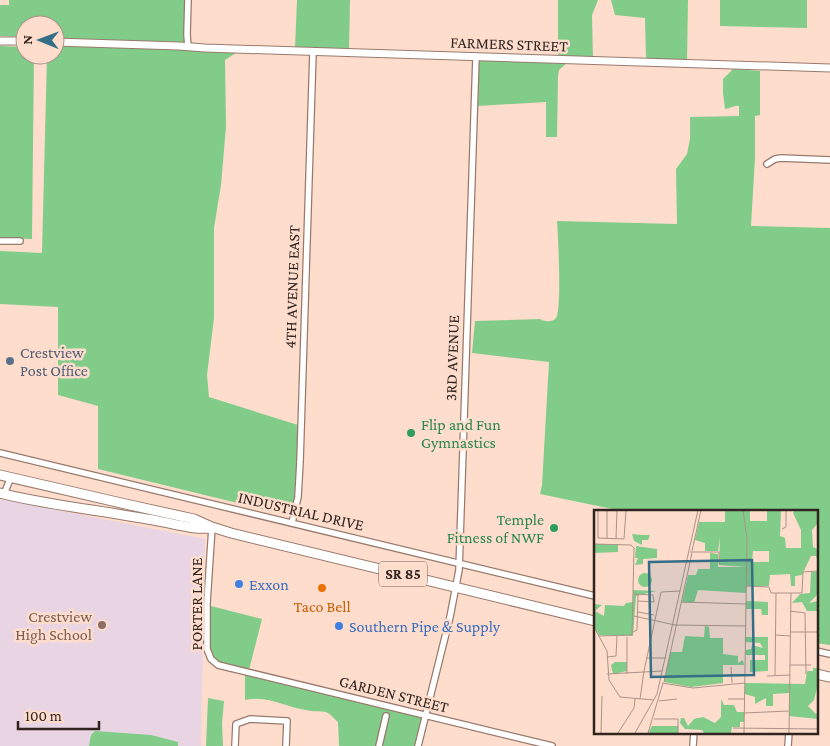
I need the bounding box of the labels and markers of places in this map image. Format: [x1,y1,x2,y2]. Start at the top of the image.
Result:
place label: Crestview Post Office [20,344,88,379]
marker: Crestview Post Office [4,355,16,367]
place label: Flip and Fun Gymnastics [421,416,501,452]
marker: Flip and Fun Gymnastics [405,427,417,439]
place label: Temple Fitness of NWF [447,511,544,546]
marker: Temple Fitness of NWF [548,522,560,534]
place label: Exxon [249,576,289,593]
marker: Exxon [233,578,245,590]
marker: Taco Bell [316,582,328,594]
place label: Taco Bell [293,598,351,615]
place label: Crestview High School [15,608,92,644]
place label: Southern Pipe & Supply [349,618,501,636]
marker: Crestview High School [96,619,108,631]
marker: Southern Pipe & Supply [333,620,345,632]

